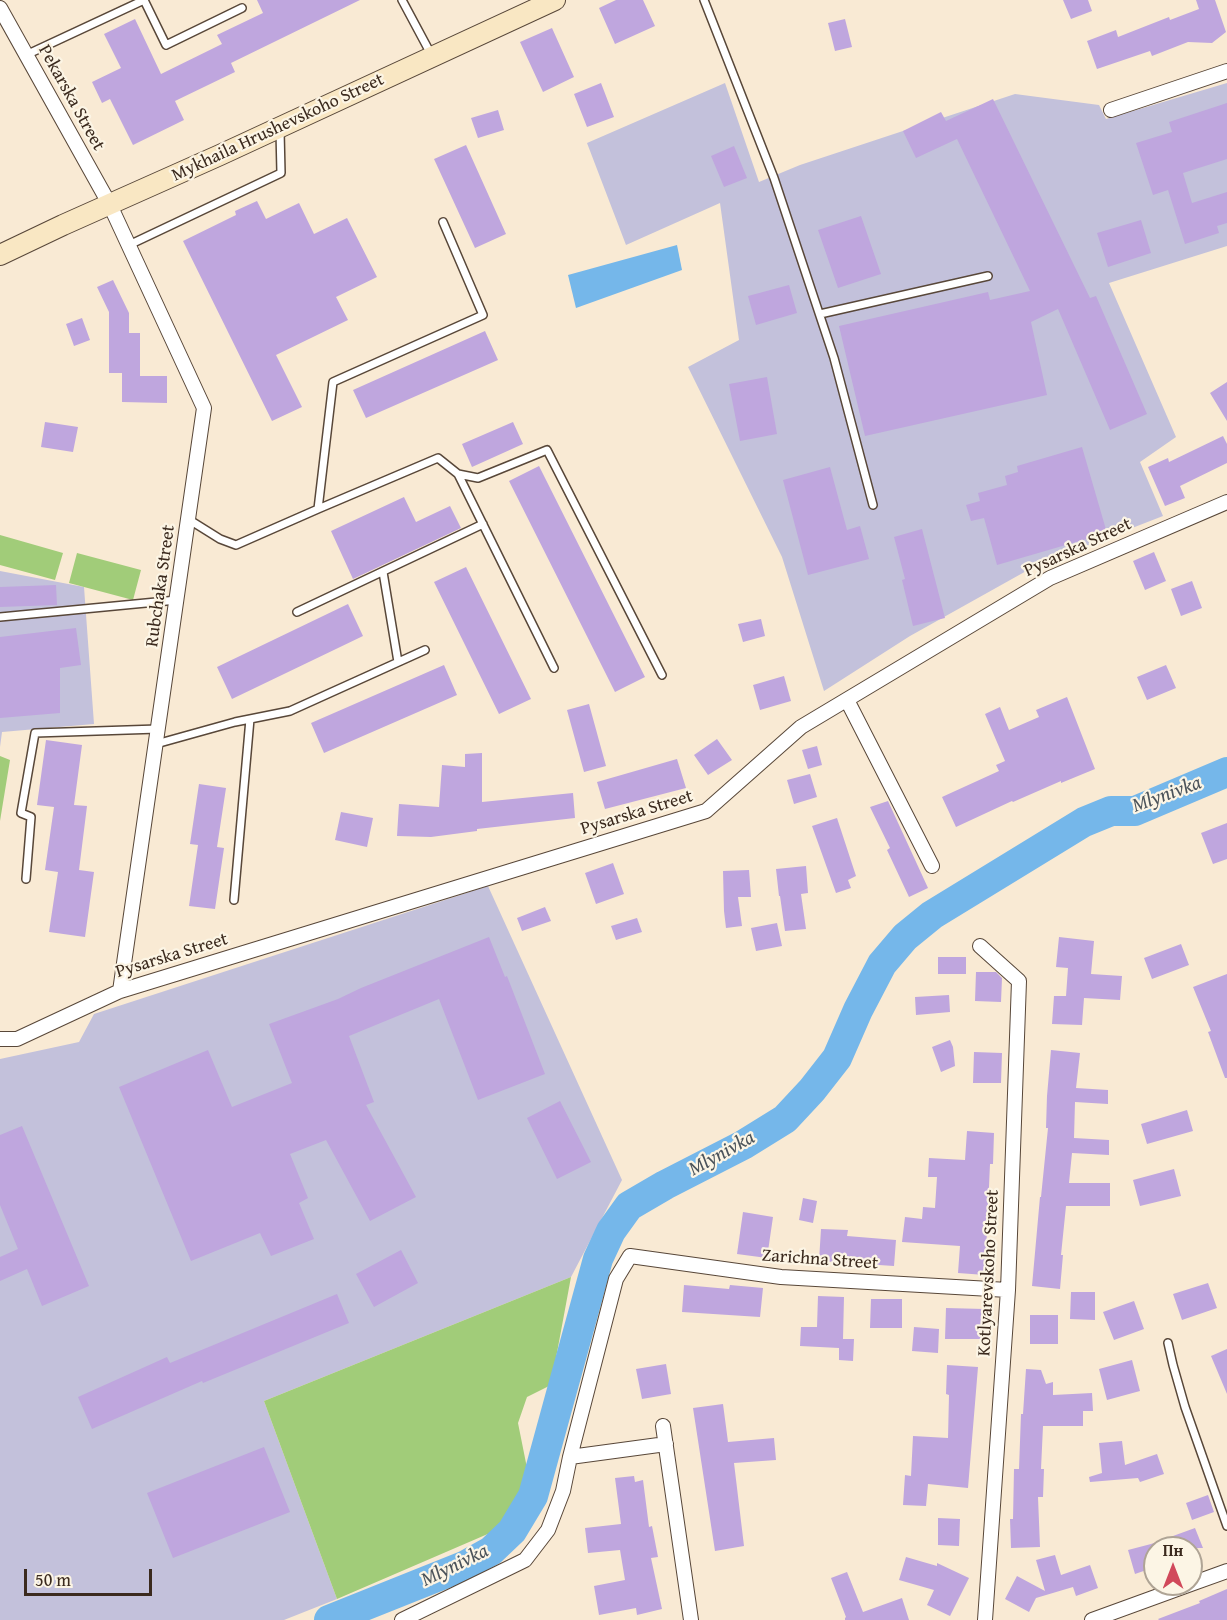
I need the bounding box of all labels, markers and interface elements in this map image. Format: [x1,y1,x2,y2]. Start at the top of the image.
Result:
street label: Pekarska Street [33,41,109,155]
street label: Mykhaila Hrushevskoho Street [168,69,388,187]
street label: Pysarska Street [1021,514,1135,582]
street label: Rubchaka Street [142,524,180,648]
water label: Mlynivka [1129,771,1205,819]
street label: Pysarska Street [578,786,696,840]
street label: Pysarska Street [113,929,231,983]
water label: Mlynivka [685,1126,759,1182]
street label: Kotlyarevskoho Street [974,1189,1004,1357]
street label: Zarichna Street [761,1245,879,1275]
north arrow [1143,1536,1203,1596]
text: Пн [1163,1538,1183,1562]
water label: Mlynivka [417,1539,493,1593]
scale bar [27,1557,154,1595]
text: 50 m [35,1566,71,1593]

